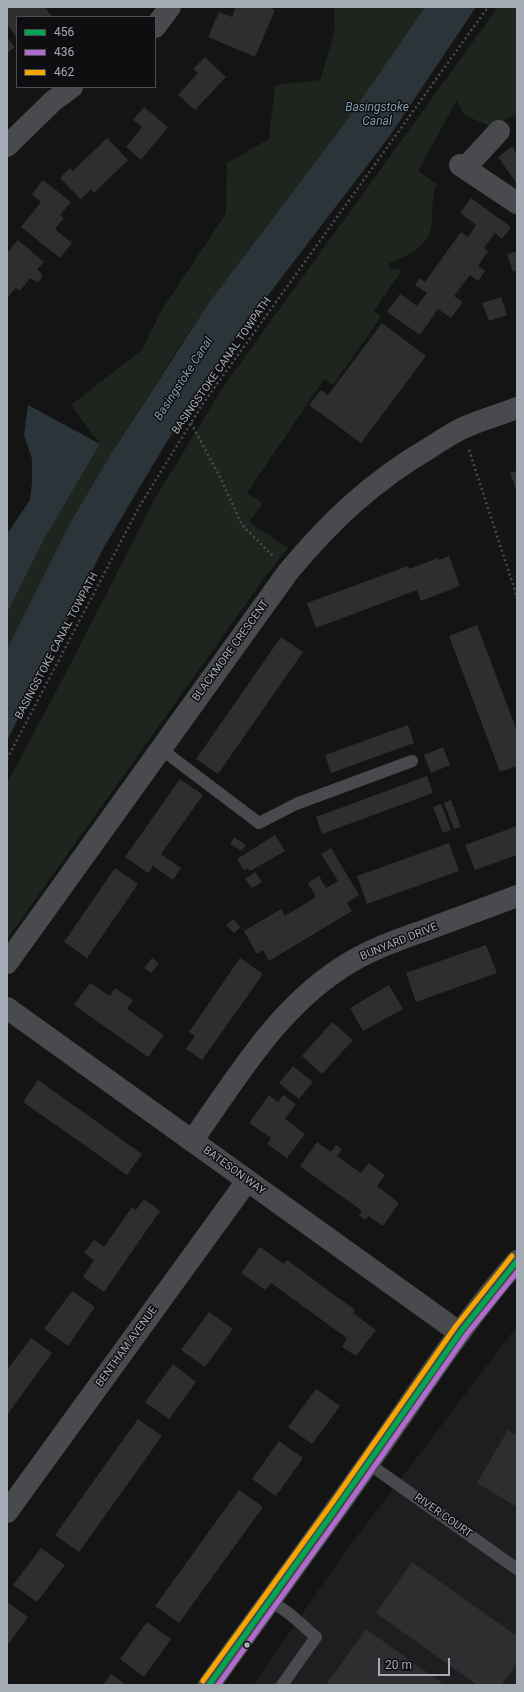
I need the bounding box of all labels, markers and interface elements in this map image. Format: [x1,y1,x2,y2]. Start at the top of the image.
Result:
legend [16,16,156,88]
text: 456 [54,25,74,39]
text: 436 [54,45,74,59]
text: 462 [54,65,74,79]
water label: Basingstoke Canal [345,101,409,129]
street label: BASINGSTOKE CANAL TOWPATH [169,295,275,437]
water label: Basingstoke Canal [152,335,216,423]
street label: BASINGSTOKE CANAL TOWPATH [13,570,101,722]
street label: BLACKMORE CRESCENT [190,598,272,704]
street label: BUNYARD DRIVE [359,921,439,963]
street label: BATESON WAY [200,1144,268,1198]
street label: BENTHAM AVENUE [93,1304,161,1390]
street label: RIVER COURT [412,1491,474,1541]
unlabelled marker [242,1640,252,1650]
scale bar [380,1650,452,1676]
text: 20 m [385,1658,412,1672]

